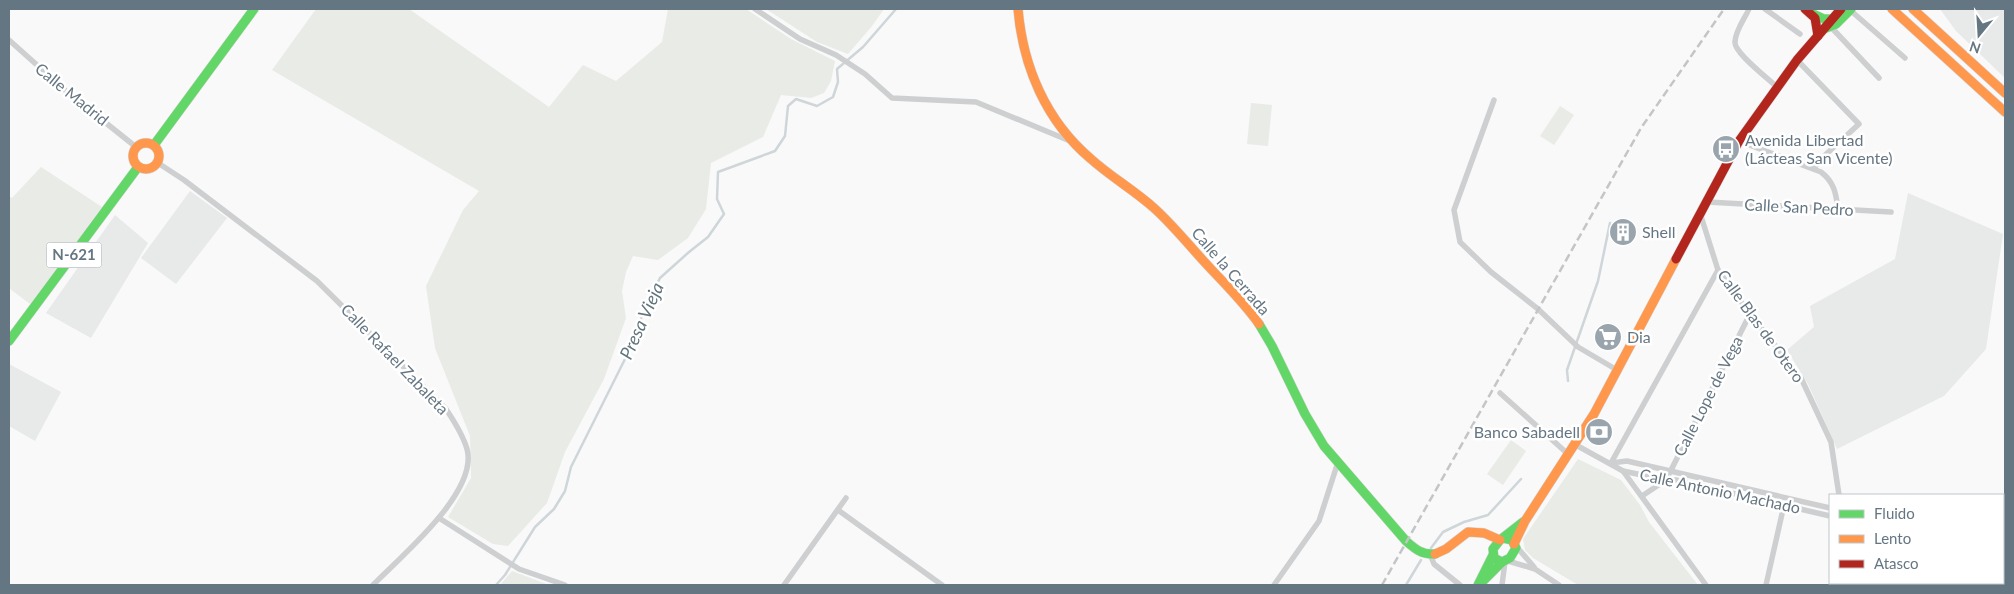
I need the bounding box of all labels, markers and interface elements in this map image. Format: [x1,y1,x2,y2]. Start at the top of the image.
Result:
north arrow [1954,10,2004,60]
text: N [1967,38,1983,58]
street label: Calle Madrid [32,58,113,129]
place label: Avenida Libertad (Lácteas San Vicente) [1745,130,1893,167]
bus stop icon: Avenida Libertad (Lácteas San Vicente) [1711,134,1741,164]
street label: Calle San Pedro [1744,194,1854,219]
building icon: Shell [1608,217,1638,247]
place label: Shell [1642,222,1675,241]
street label: Calle la Cerrada [1188,223,1275,318]
road number: N-621 [46,242,102,268]
street label: Calle Blas de Otero [1714,266,1809,386]
water label: Presa Vieja [614,279,668,362]
street label: Calle Rafael Zabaleta [338,299,453,418]
supermarket icon: Dia [1593,322,1623,352]
place label: Dia [1627,327,1651,346]
street label: Calle Lope de Vega [1669,333,1746,459]
bank icon: Banco Sabadell [1584,417,1614,447]
place label: Banco Sabadell [1474,422,1580,441]
street label: Calle Antonio Machado [1638,464,1802,517]
legend [1829,494,2004,584]
text: Fluido [1874,504,1915,522]
text: Lento [1874,529,1911,547]
text: Atasco [1874,554,1919,572]

